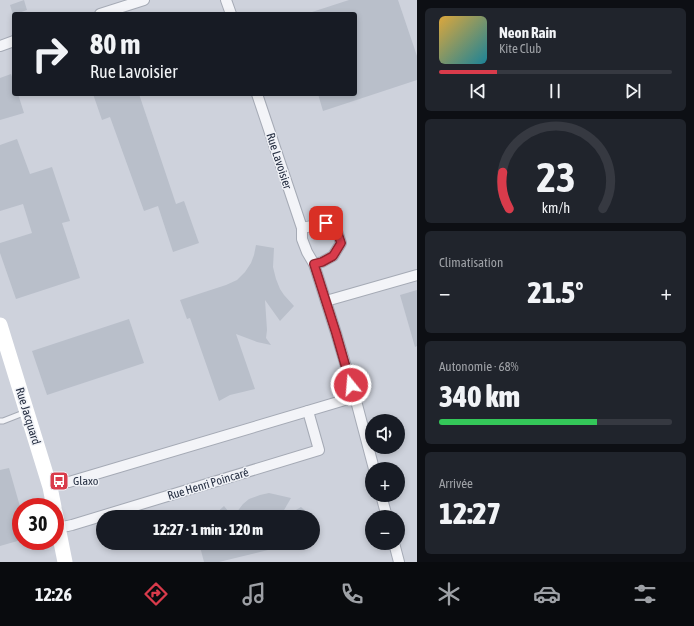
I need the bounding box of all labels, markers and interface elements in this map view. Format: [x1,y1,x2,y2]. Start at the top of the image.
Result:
text: Neon Rain [499,24,556,41]
icon: right [24,28,76,80]
text: 80 m [90,28,140,60]
text: Kite Club [499,41,541,56]
text: Rue Lavoisier [90,61,177,82]
icon: previous [467,80,489,102]
icon: pause [544,80,566,102]
icon: next [622,80,644,102]
street label: Rue Lavoisier [263,131,295,191]
text: 23 [536,152,575,200]
text: km/h [541,199,570,215]
pin [309,206,343,240]
icon: arrive [315,212,337,234]
text: Climatisation [439,255,503,270]
text: 21.5° [528,275,583,309]
text: − [439,279,450,305]
text: + [661,279,672,305]
text: Autonomie · 68% [439,359,519,374]
position arrow [330,364,372,406]
text: 340 km [439,379,520,413]
street label: Rue Jacquard [13,386,43,446]
map controls [365,414,405,550]
button: sound [365,414,405,454]
button: + [365,462,405,502]
street label: Rue Henri Poincaré [166,465,250,503]
bus stop icon: Glaxo [48,470,70,492]
place label: Glaxo [73,474,99,488]
text: Arrivée [439,476,473,491]
text: 12:27 [439,496,501,530]
speed limit sign: 30 [12,498,64,550]
button: − [365,510,405,550]
text: 12:27 · 1 min · 120 m [153,521,263,538]
icon: directions [142,580,170,608]
icon: music [240,580,268,608]
icon: phone [338,580,366,608]
icon: climate [435,580,463,608]
icon: car [533,580,561,608]
icon: filters [631,580,659,608]
text: 12:26 [35,584,72,605]

